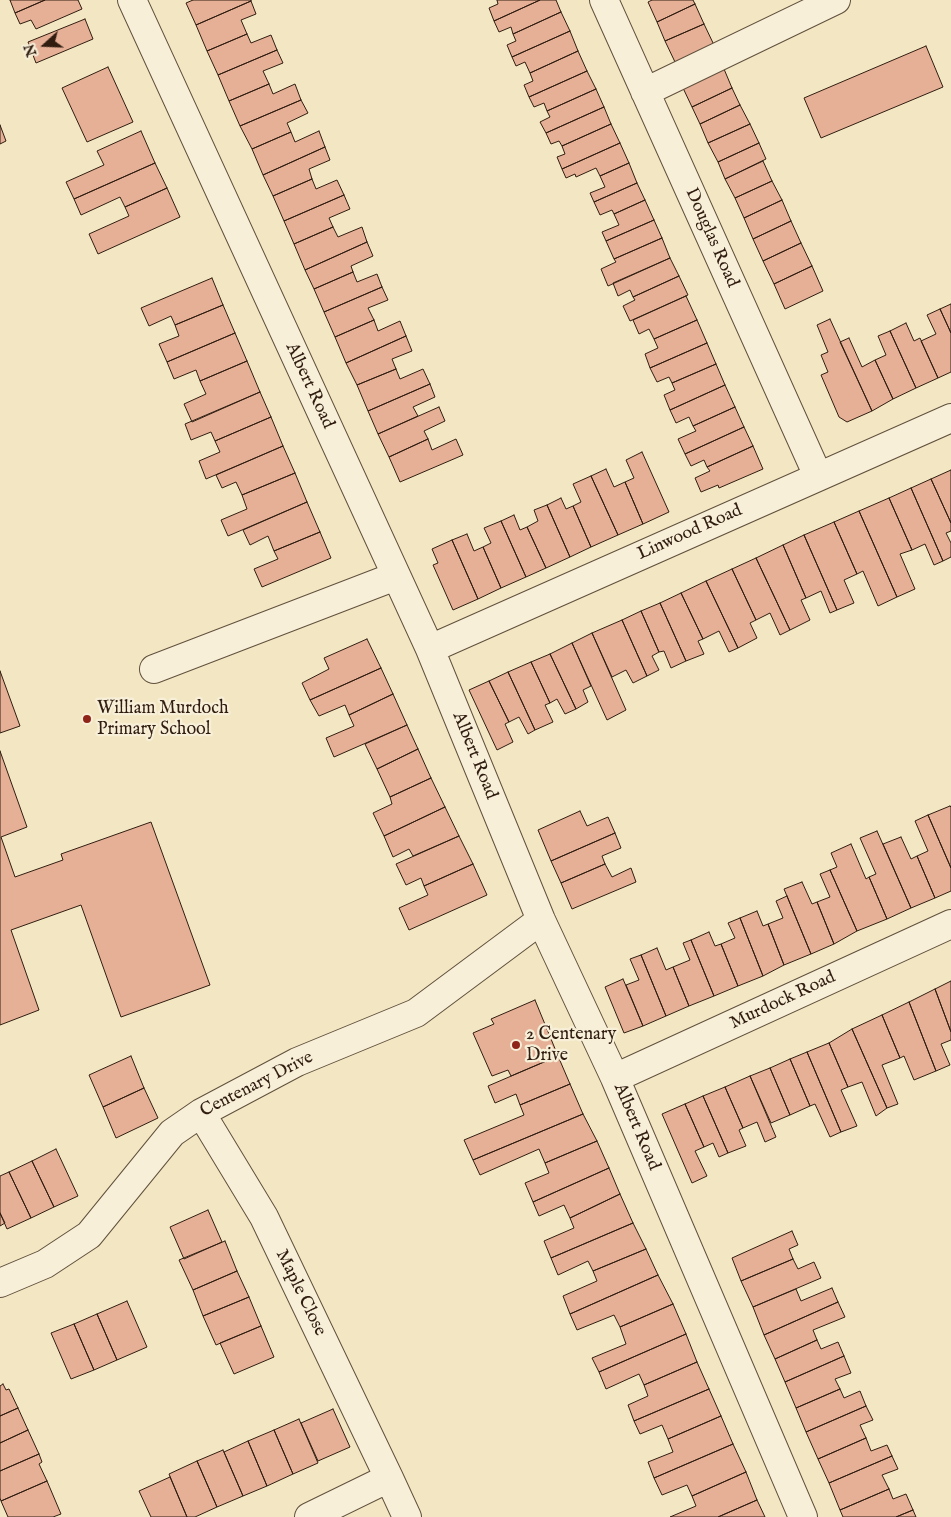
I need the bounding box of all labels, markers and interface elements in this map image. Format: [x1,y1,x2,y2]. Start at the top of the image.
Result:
north arrow [20,20,70,70]
text: N [20,41,41,59]
street label: Douglas Road [679,185,743,291]
street label: Albert Road [280,340,338,432]
street label: Linwood Road [634,500,746,566]
place label: William Murdoch Primary School [97,698,229,741]
street label: Albert Road [447,709,501,803]
marker: William Murdoch Primary School [81,713,93,725]
street label: Murdock Road [727,967,839,1035]
place label: 2 Centenary Drive [526,1024,616,1066]
marker: 2 Centenary Drive [510,1039,522,1051]
street label: Centenary Drive [197,1047,317,1123]
street label: Albert Road [608,1080,664,1174]
street label: Maple Close [270,1246,330,1340]

